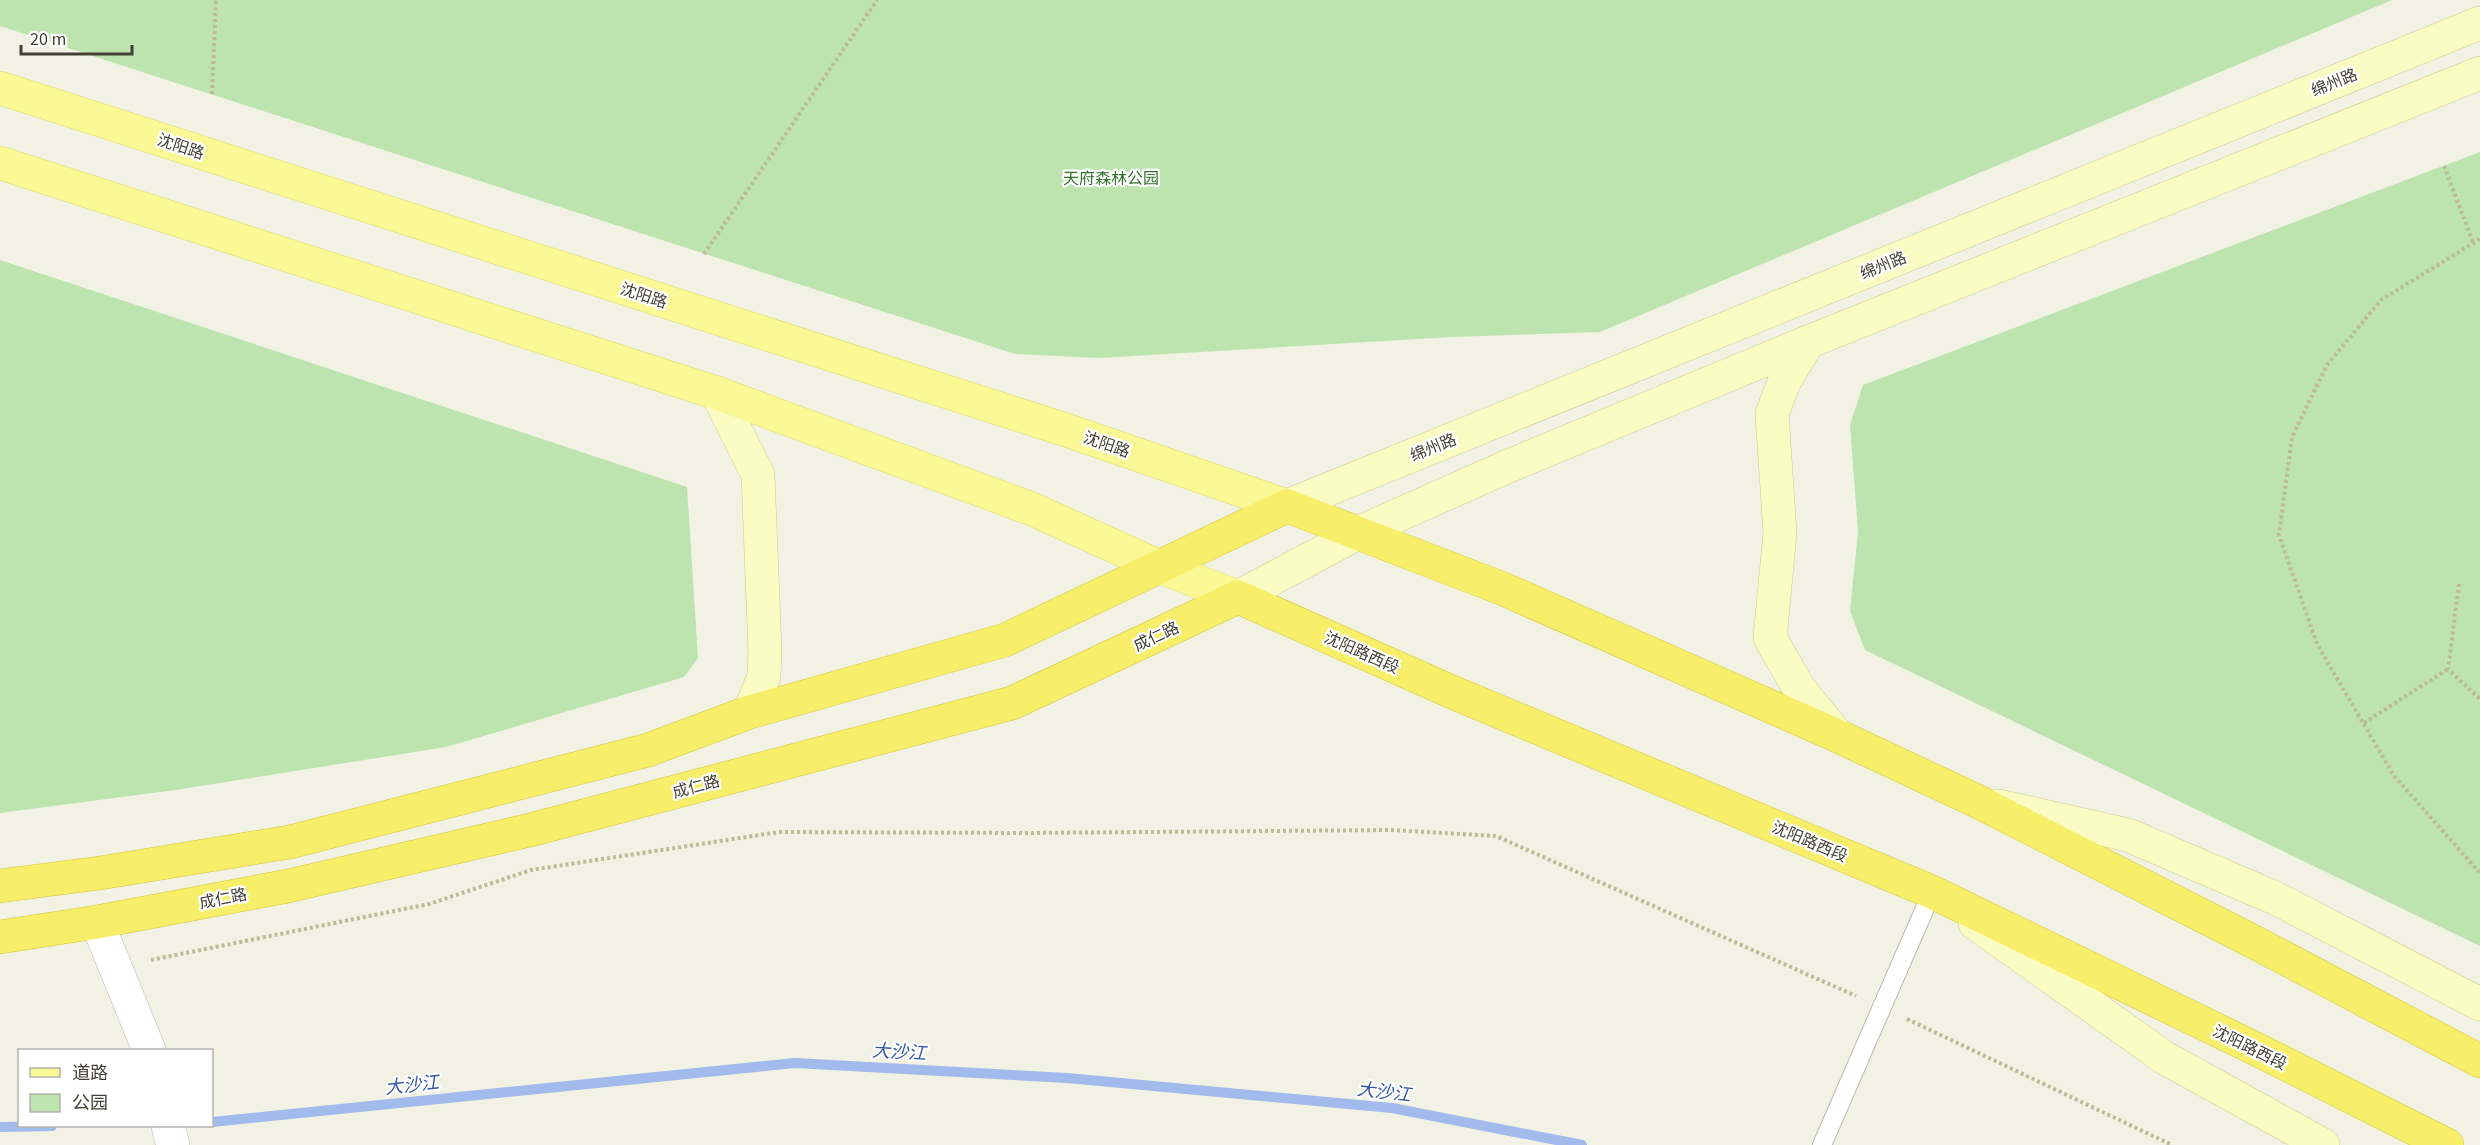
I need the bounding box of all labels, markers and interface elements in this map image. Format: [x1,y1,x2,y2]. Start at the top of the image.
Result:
scale bar [21,18,132,56]
text: 20 m [30,27,66,52]
street label: 绵州路 [2308,64,2361,102]
street label: 沈阳路 [154,129,207,165]
park label: 天府森林公园 [1063,168,1159,190]
street label: 绵州路 [1857,247,1910,285]
street label: 沈阳路 [617,278,670,314]
street label: 沈阳路 [1080,427,1133,463]
street label: 绵州路 [1407,429,1460,467]
street label: 成仁路 [1130,617,1183,657]
street label: 沈阳路西段 [1321,627,1403,679]
street label: 成仁路 [670,770,722,804]
street label: 沈阳路西段 [1768,816,1851,868]
street label: 成仁路 [198,884,249,914]
street label: 沈阳路西段 [2209,1020,2290,1075]
water label: 大沙江 [871,1039,929,1066]
legend [18,1049,213,1127]
text: 道路 [72,1061,108,1086]
water label: 大沙江 [384,1070,442,1101]
water label: 大沙江 [1356,1077,1414,1108]
text: 公园 [72,1091,108,1116]

